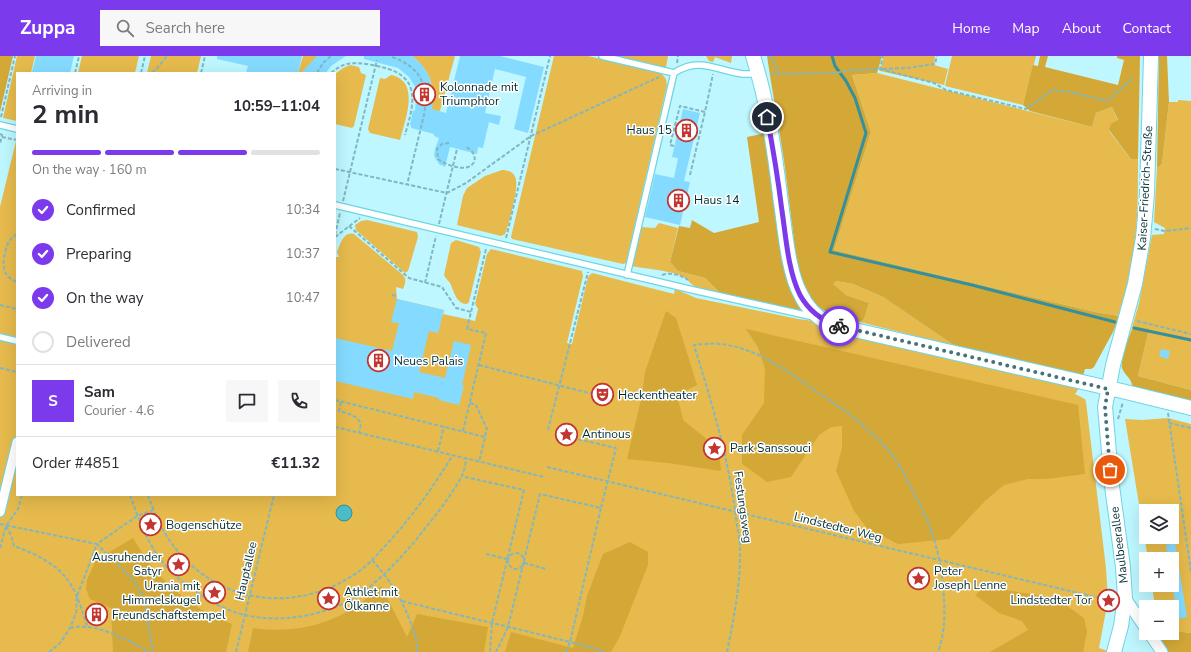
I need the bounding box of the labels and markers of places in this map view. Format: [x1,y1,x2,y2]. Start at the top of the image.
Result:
place label: Kolonnade mit Triumphtor [440,79,519,109]
building icon: Kolonnade mit Triumphtor [412,81,438,107]
pin [750,100,784,134]
building icon: Haus 15 [674,117,700,143]
place label: Haus 15 [627,122,672,138]
building icon: Haus 14 [665,187,691,213]
place label: Haus 14 [694,192,739,208]
building icon: Neues Palais [365,348,391,374]
place label: Neues Palais [394,353,464,369]
theatre icon: Heckentheater [590,382,616,408]
place label: Heckentheater [618,387,697,403]
place icon: Antinous [554,421,580,447]
place label: Antinous [582,426,631,442]
place icon: Park Sanssouci [701,435,727,461]
place label: Park Sanssouci [730,440,811,456]
pin [1093,453,1127,487]
place icon: Bogenschütze [138,512,164,538]
place label: Bogenschütze [166,517,242,533]
place label: Ausruhender Satyr [92,549,163,579]
place icon: Ausruhender Satyr [165,551,191,577]
place label: Peter Joseph Lenne [933,563,1006,593]
place icon: Peter Joseph Lenne [905,565,931,591]
place label: Urania mit Himmelskugel [122,578,201,608]
place icon: Urania mit Himmelskugel [202,580,228,606]
place label: Athlet mit Ölkanne [344,584,399,614]
place icon: Athlet mit Ölkanne [315,586,341,612]
place icon: Lindstedter Tor [1095,587,1121,613]
place label: Lindstedter Tor [1010,592,1093,608]
building icon: Freundschaftstempel [83,602,109,628]
place label: Freundschaftstempel [112,607,226,623]

